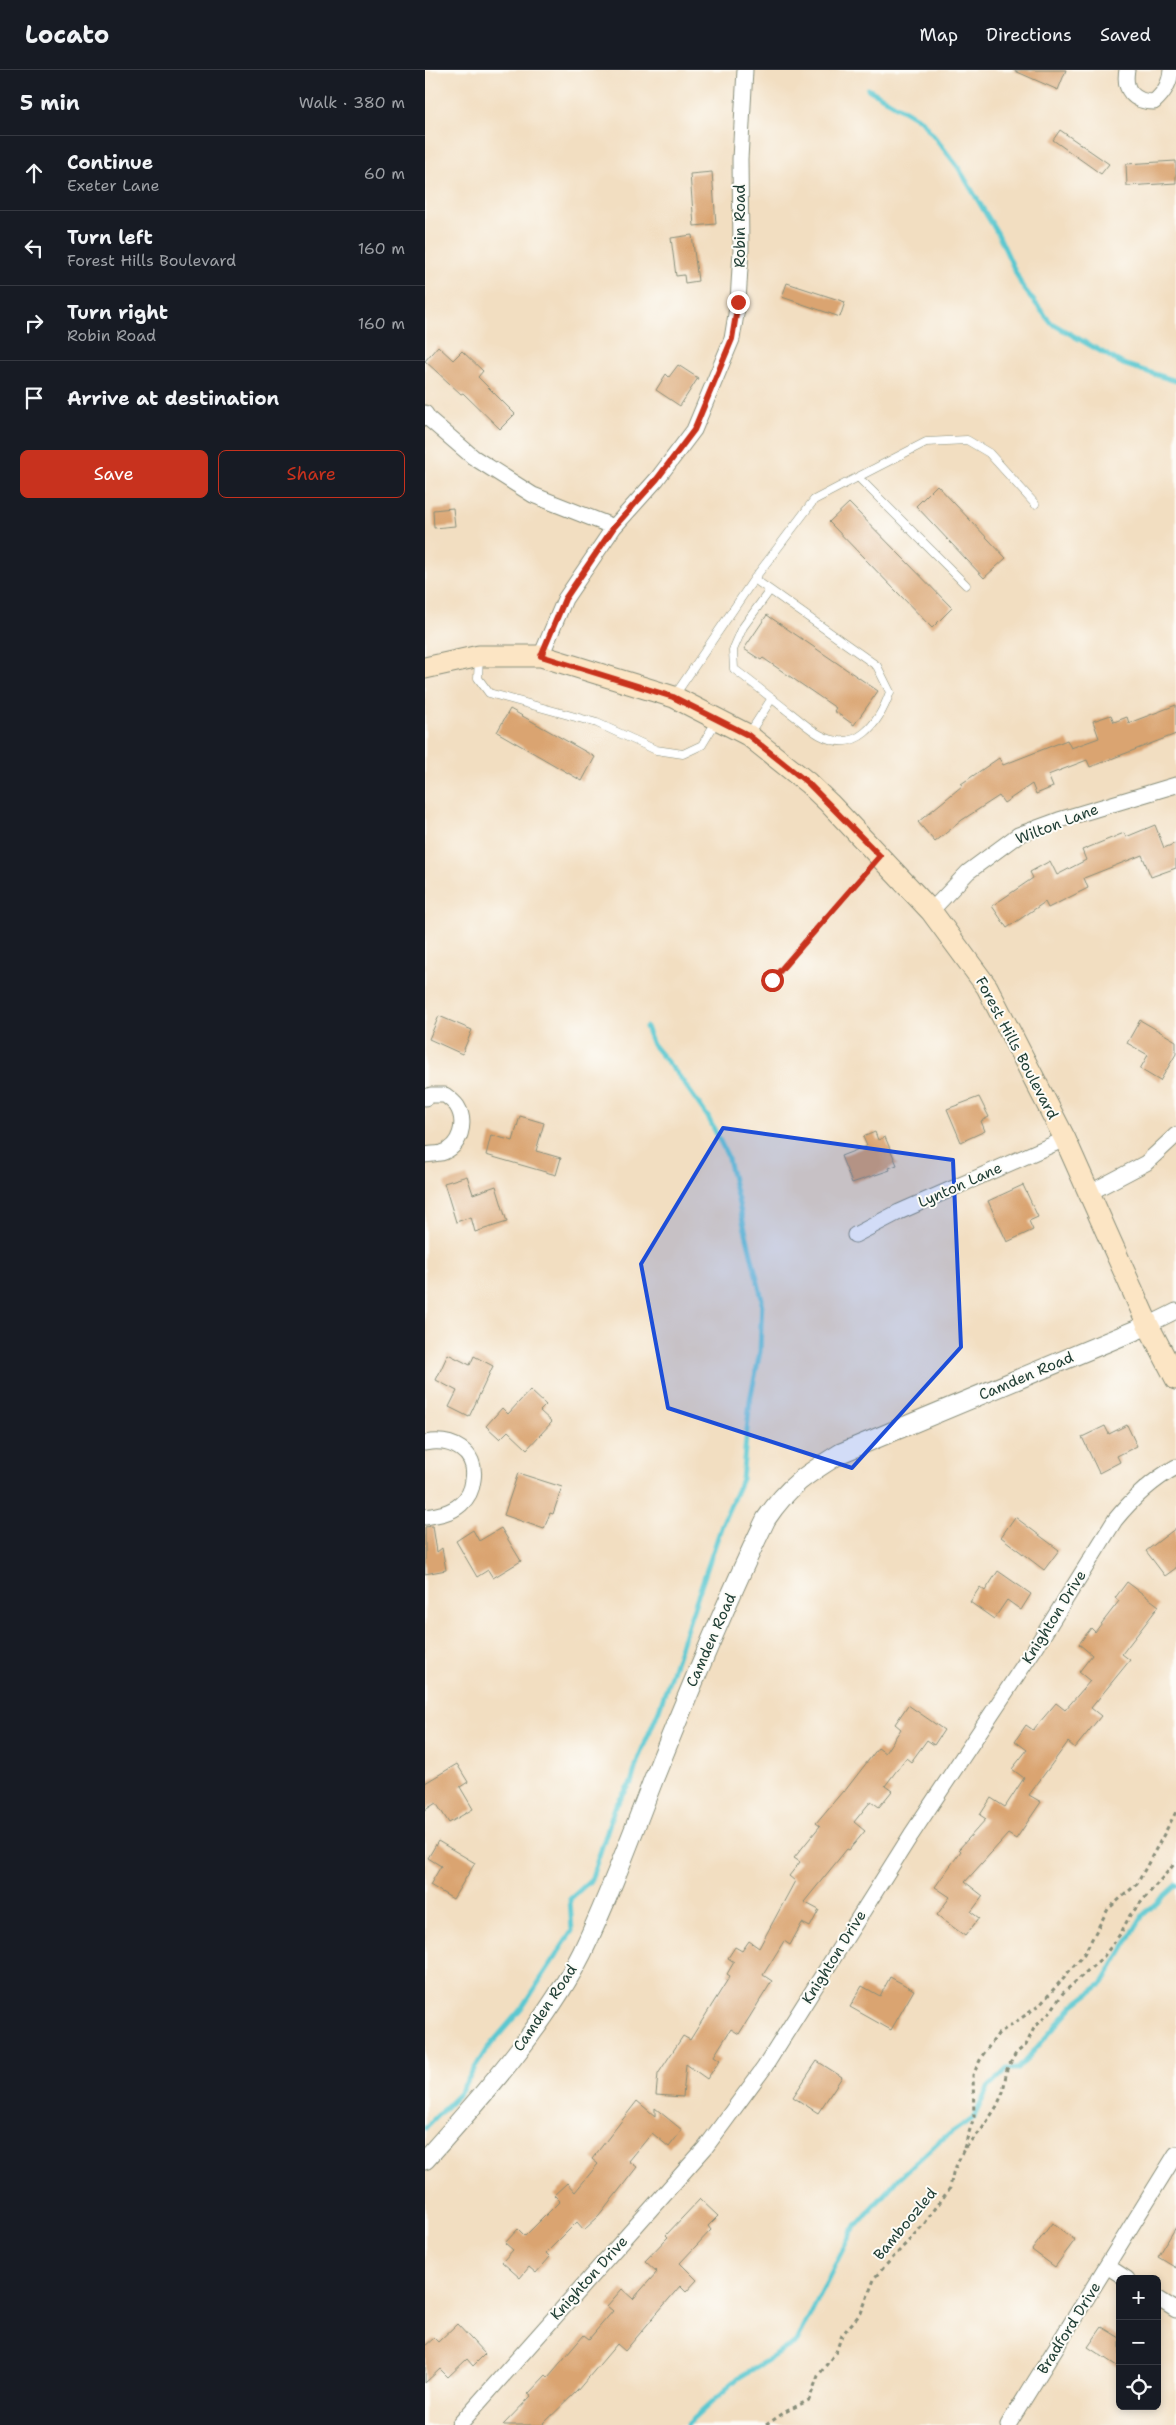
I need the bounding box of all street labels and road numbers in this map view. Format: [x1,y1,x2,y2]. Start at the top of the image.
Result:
street label: Robin Road [730,184,750,268]
street label: Wilton Lane [1013,799,1101,849]
street label: Forest Hills Boulevard [971,973,1063,1123]
street label: Lynton Lane [915,1158,1005,1212]
street label: Camden Road [976,1347,1077,1405]
street label: Knighton Drive [1017,1566,1091,1668]
street label: Camden Road [681,1589,741,1690]
street label: Knighton Drive [797,1906,871,2008]
street label: Camden Road [509,1960,582,2055]
street label: Bamboozled [869,2183,941,2264]
street label: Knighton Drive [546,2232,632,2324]
street label: Bradford Drive [1033,2278,1105,2378]

